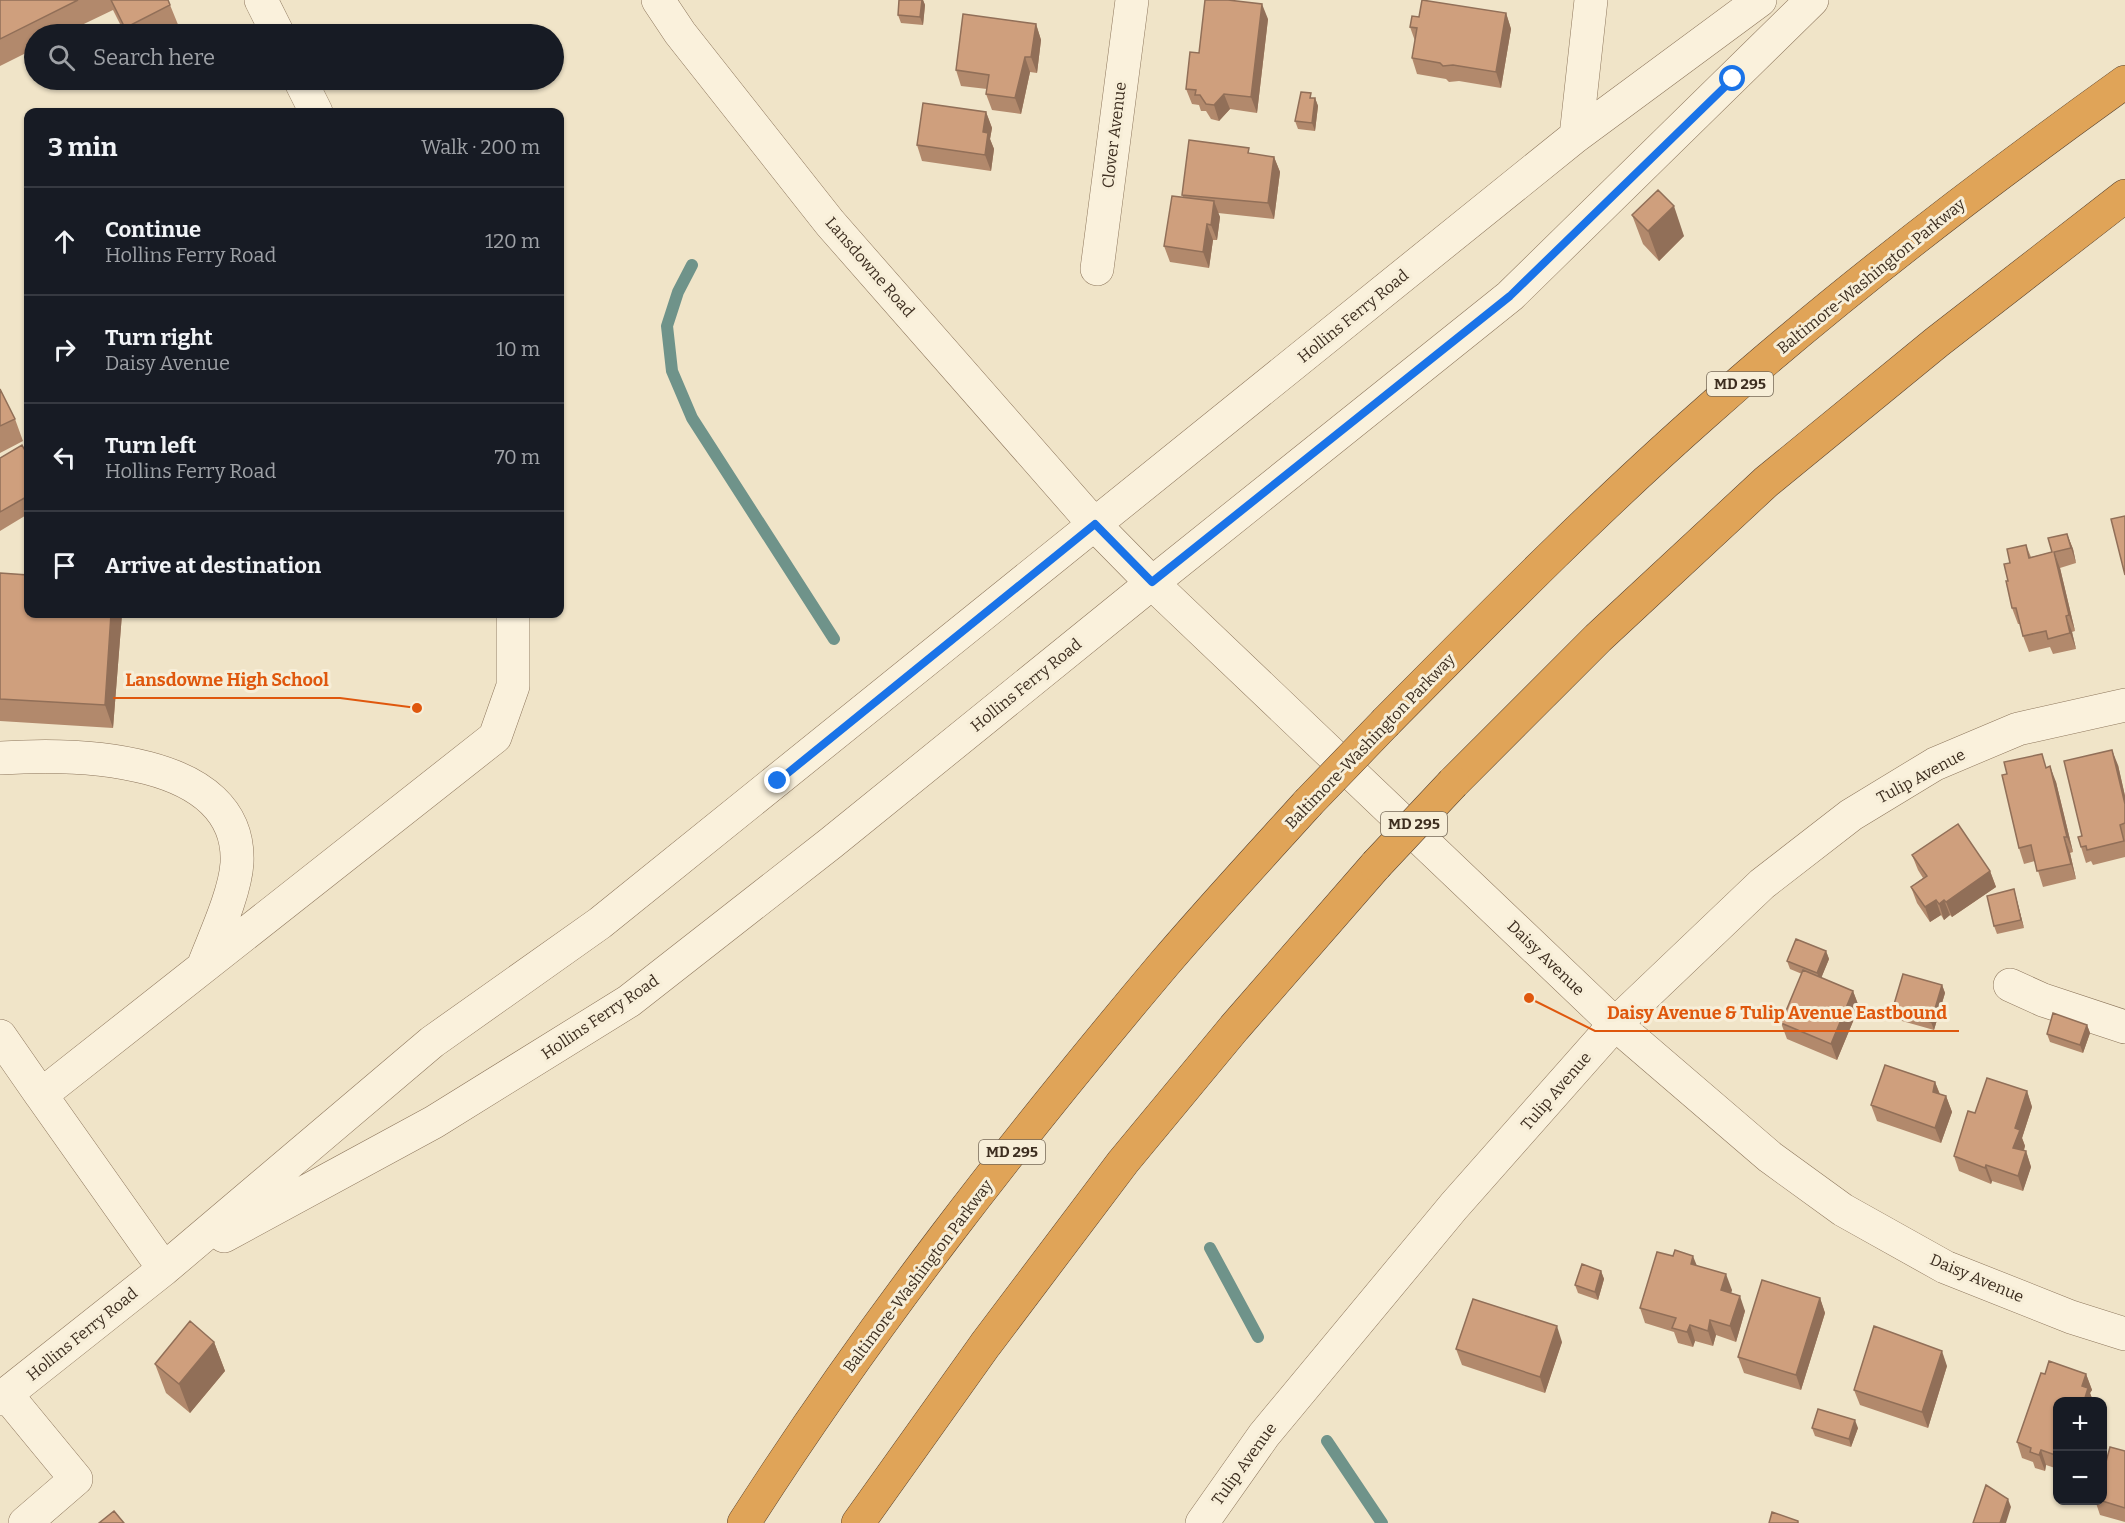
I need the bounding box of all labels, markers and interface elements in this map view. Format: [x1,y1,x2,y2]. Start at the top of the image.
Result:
search box [24,24,564,90]
icon: search [45,41,78,74]
text: Search here [93,44,215,71]
route start [1719,65,1745,91]
street label: Clover Avenue [1098,81,1130,189]
text: 3 min [48,132,117,163]
text: Walk · 200 m [421,135,540,159]
street label: Baltimore-Washington Parkway [1773,194,1969,358]
street label: Lansdowne Road [822,213,919,321]
text: Continue [105,216,201,243]
icon: ahead [48,225,81,258]
text: 120 m [485,229,540,253]
text: Hollins Ferry Road [105,243,276,267]
street label: Hollins Ferry Road [1294,265,1413,367]
text: Turn right [105,324,213,351]
icon: right [48,333,81,366]
text: 10 m [496,337,540,361]
text: Daisy Avenue [105,351,230,375]
road number: MD 295 [1707,372,1773,396]
text: Turn left [105,432,197,459]
icon: left [48,441,81,474]
text: 70 m [494,445,540,469]
text: Hollins Ferry Road [105,459,276,483]
icon: arrive [48,549,81,582]
text: Arrive at destination [105,552,321,579]
street label: Hollins Ferry Road [967,634,1086,736]
street label: Baltimore-Washington Parkway [1281,649,1459,833]
callout: Lansdowne High School [113,662,340,698]
text: Lansdowne High School [125,669,329,691]
street label: Tulip Avenue [1874,745,1968,807]
route end [764,767,790,793]
road number: MD 295 [1381,812,1447,836]
street label: Daisy Avenue [1503,916,1589,1000]
street label: Hollins Ferry Road [538,971,663,1063]
callout: Daisy Avenue & Tulip Avenue Eastbound [1595,995,1959,1031]
text: Daisy Avenue & Tulip Avenue Eastbound [1607,1002,1947,1024]
street label: Tulip Avenue [1517,1048,1595,1134]
road number: MD 295 [979,1140,1045,1164]
street label: Baltimore-Washington Parkway [839,1176,997,1376]
street label: Daisy Avenue [1927,1250,2027,1306]
street label: Hollins Ferry Road [23,1283,142,1385]
map controls [2053,1397,2107,1505]
button: + [2053,1397,2107,1451]
street label: Tulip Avenue [1208,1419,1280,1509]
button: − [2053,1451,2107,1505]

